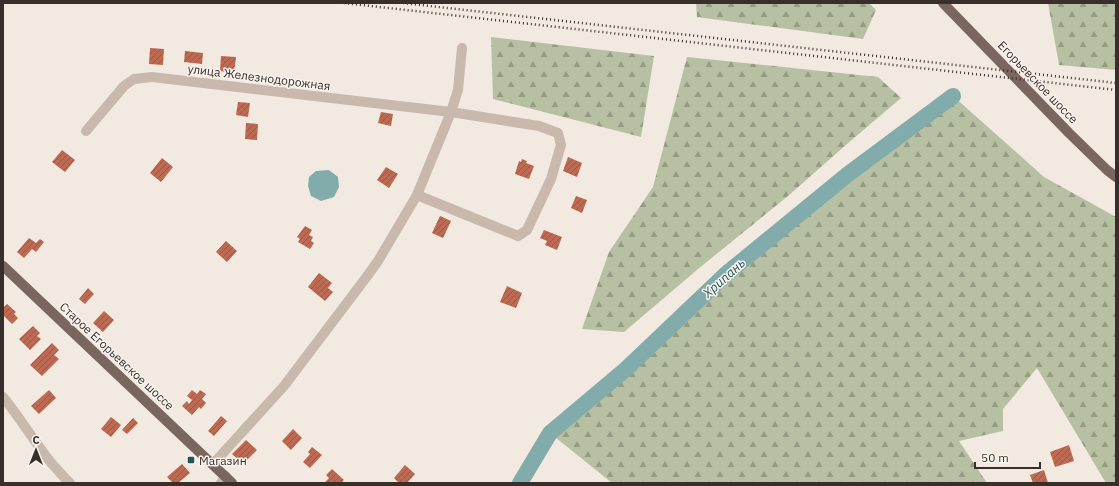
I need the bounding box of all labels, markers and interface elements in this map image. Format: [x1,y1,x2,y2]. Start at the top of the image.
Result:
street label: Егорьевское шоссе [995,38,1081,127]
street label: улица Железнодорожная [187,61,331,93]
water label: Хрипань [699,255,749,302]
street label: Старое Егорьевское шоссе [57,299,178,413]
north arrow [16,430,56,470]
text: С [32,433,40,447]
scale bar [975,444,1040,470]
text: 50 m [981,450,1009,465]
place label: Магазин [199,453,247,468]
marker: Магазин [186,455,196,465]

